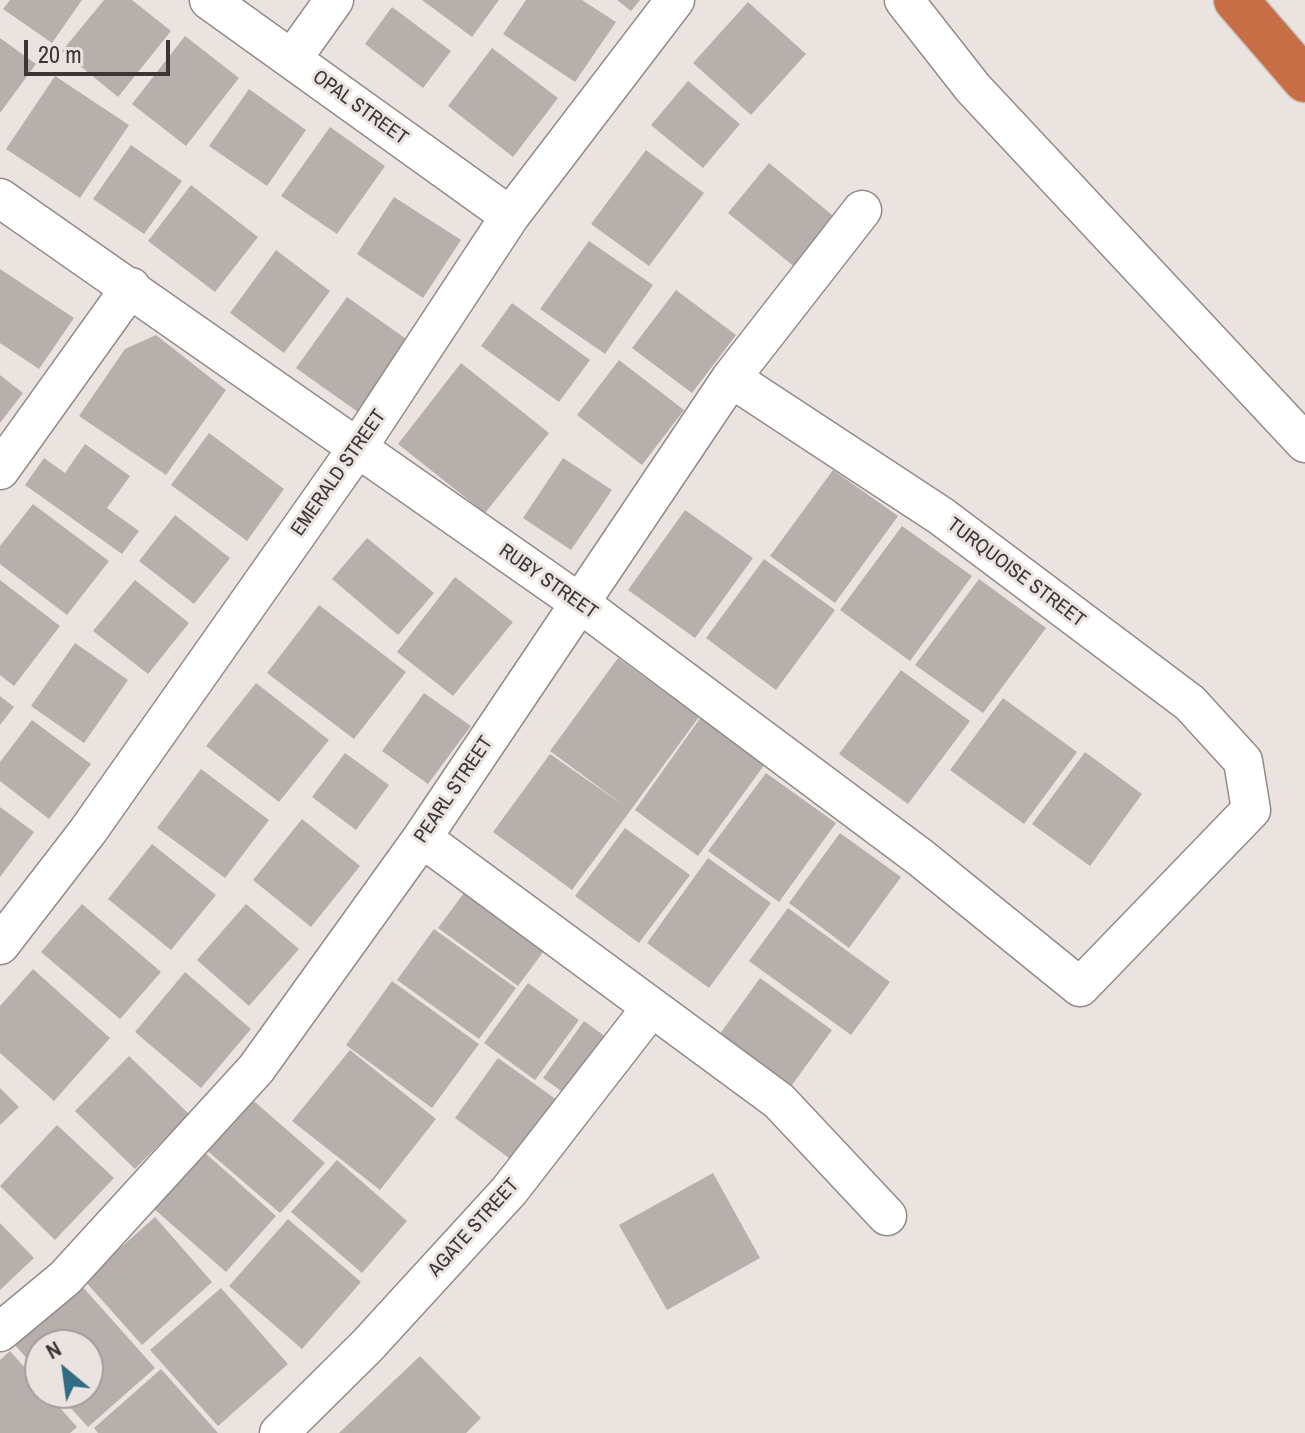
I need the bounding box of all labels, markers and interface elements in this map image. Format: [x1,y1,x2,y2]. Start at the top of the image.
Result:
scale bar [28,24,174,74]
text: 20 m [38,38,82,70]
street label: OPAL STREET [308,65,412,151]
street label: EMERALD STREET [287,405,391,541]
street label: TURQUOISE STREET [942,513,1090,633]
street label: RUBY STREET [494,539,602,625]
street label: PEARL STREET [410,732,498,848]
street label: AGATE STREET [424,1174,524,1282]
north arrow [24,1329,104,1409]
text: N [40,1333,66,1366]

